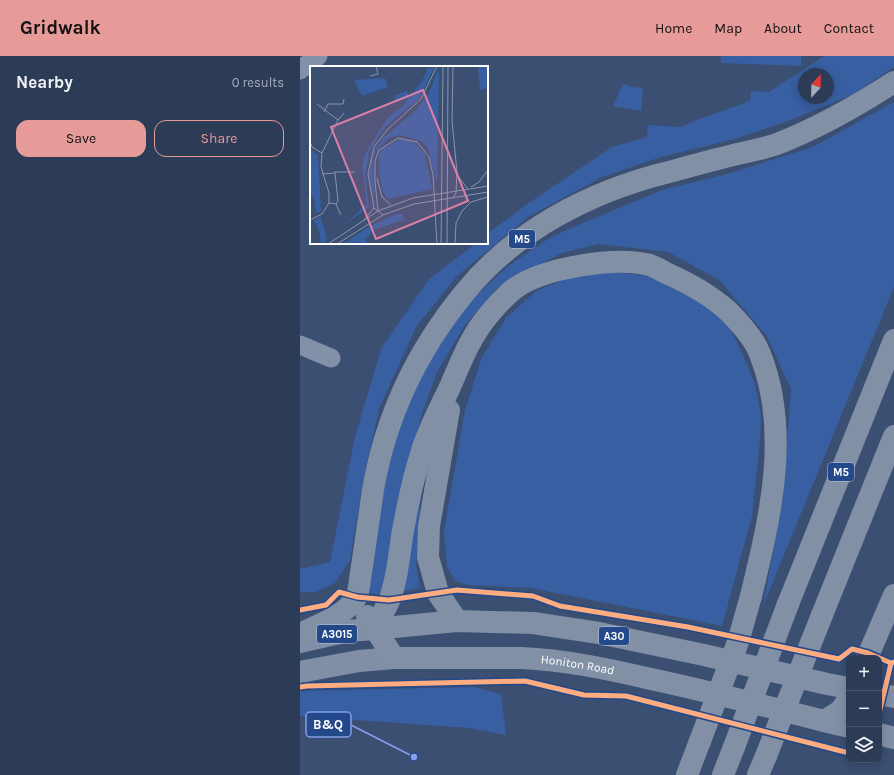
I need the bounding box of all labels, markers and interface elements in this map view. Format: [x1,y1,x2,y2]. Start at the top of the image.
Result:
text: Gridwalk [20,17,101,39]
text: Home [655,20,692,37]
text: Map [714,20,742,37]
text: About [764,20,802,37]
text: Contact [824,20,874,37]
inset map [310,66,488,244]
north arrow [798,68,834,104]
text: Nearby [16,72,73,92]
text: 0 results [232,75,284,90]
button: Save [16,120,146,157]
button: Share [154,120,284,157]
road number: M5 [509,230,535,248]
road number: M5 [828,463,854,481]
road number: A3015 [317,625,357,643]
road number: A30 [599,627,629,645]
street label: Honiton Road [540,652,616,678]
map controls [846,655,882,763]
button: + [846,655,882,691]
button: − [846,691,882,727]
callout: B&Q [306,712,351,737]
text: B&Q [313,717,343,732]
button: layers [846,727,882,763]

